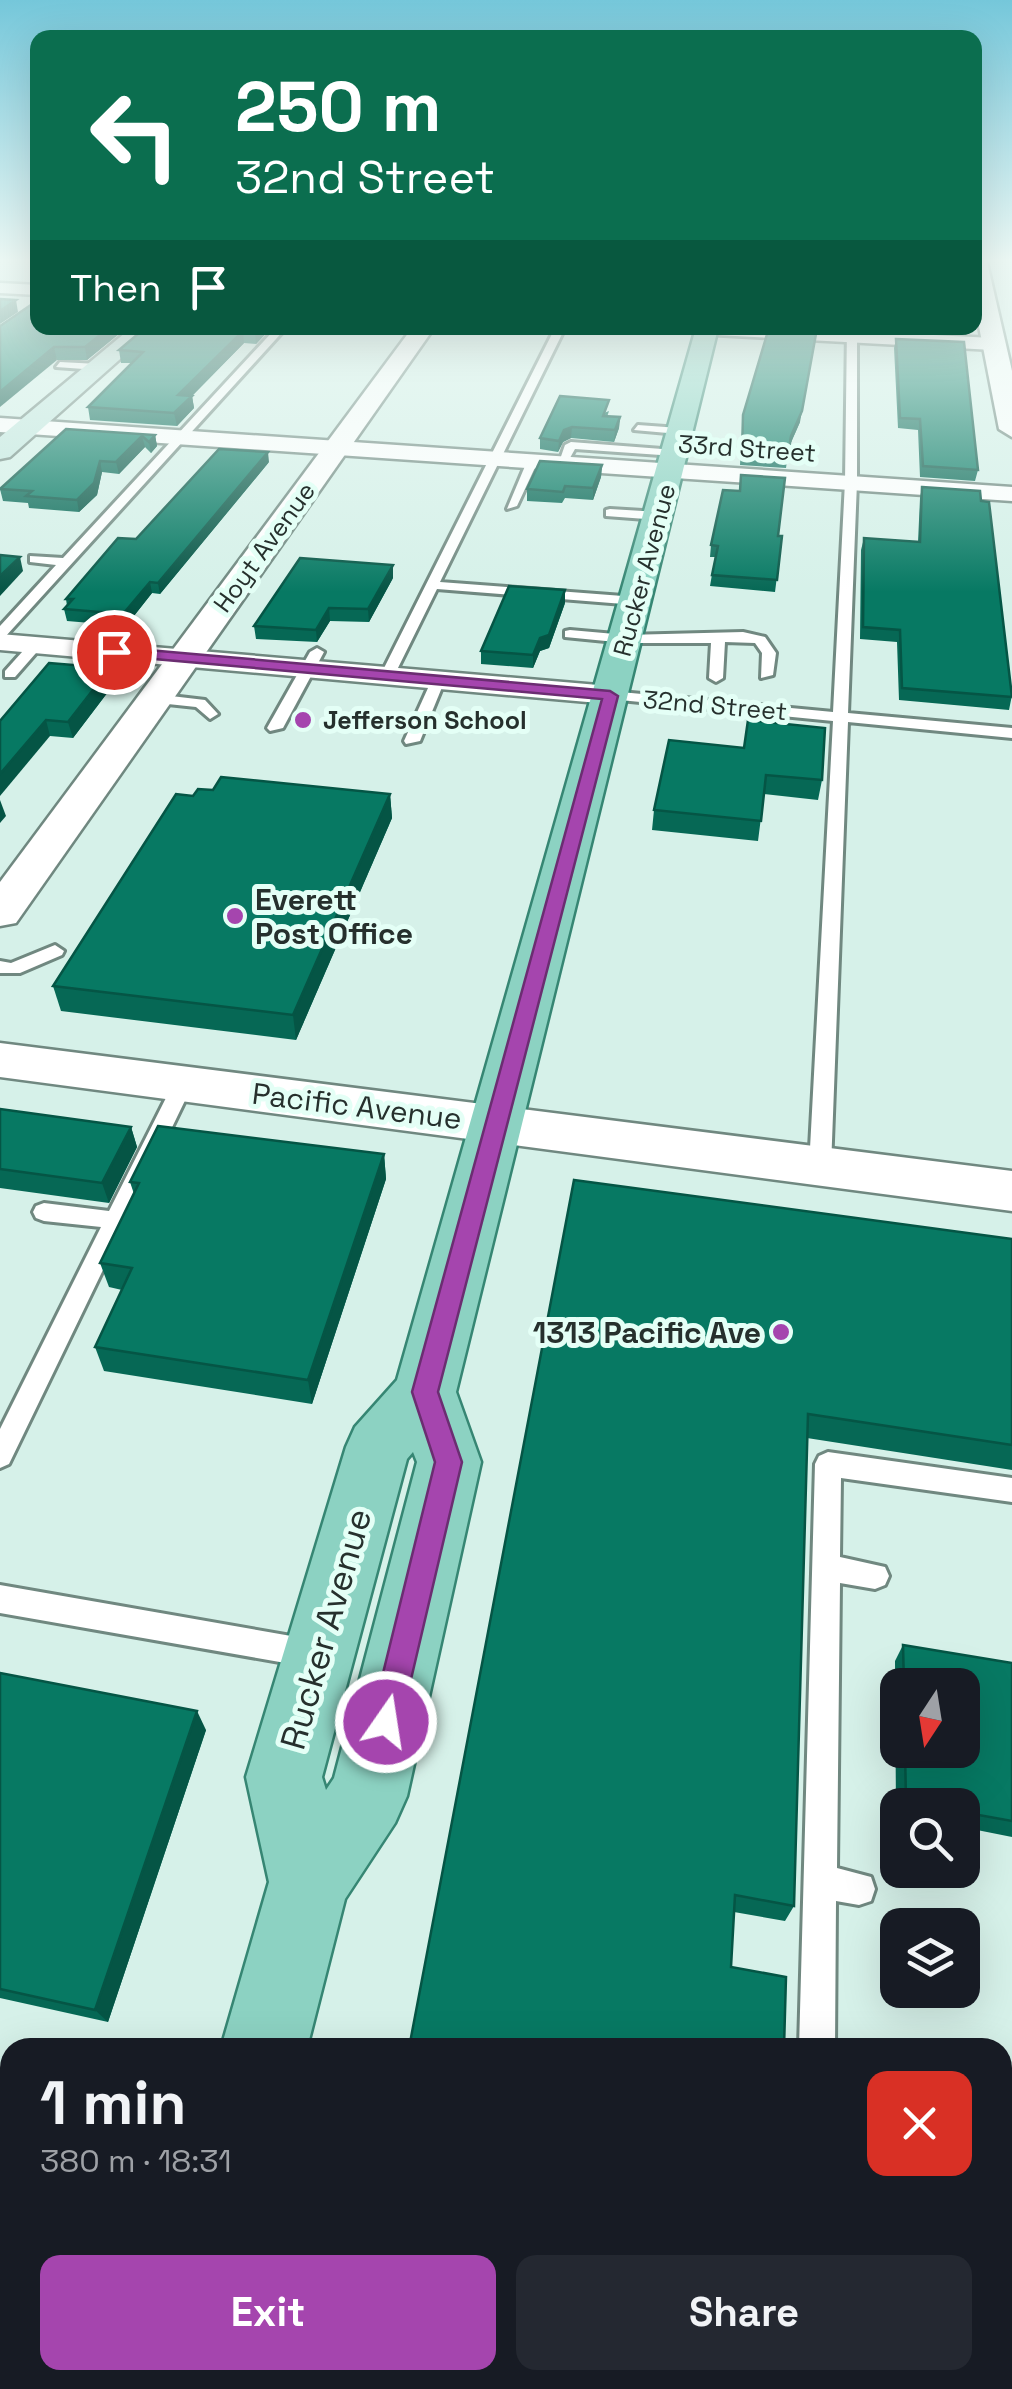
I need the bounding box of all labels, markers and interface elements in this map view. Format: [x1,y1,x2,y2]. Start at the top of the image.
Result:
text: 250 m [235,62,442,151]
icon: left [70,70,200,200]
text: 32nd Street [235,149,495,206]
icon: arrive [181,260,236,315]
text: Then [70,264,161,312]
street label: 33rd Street [677,427,817,469]
street label: Hoyt Avenue [206,476,322,618]
street label: Rucker Avenue [606,480,682,660]
pin [72,610,157,695]
icon: arrive [87,625,142,680]
street label: 32nd Street [642,683,788,727]
place label: Jefferson School [323,704,527,736]
marker: Jefferson School [292,709,314,731]
place label: Everett Post Office [255,880,413,953]
marker: Everett Post Office [224,905,246,927]
street label: Pacific Avenue [250,1074,464,1138]
place label: 1313 Pacific Ave [533,1313,761,1352]
marker: 1313 Pacific Ave [770,1321,792,1343]
street label: Rucker Avenue [271,1504,381,1754]
north arrow [880,1668,980,1768]
map controls [880,1668,980,2008]
position arrow [334,1670,438,1774]
button: search [880,1788,980,1888]
button: layers [880,1908,980,2008]
text: 1 min [40,2065,187,2142]
button: close [867,2071,972,2176]
text: 380 m · 18:31 [40,2141,232,2181]
button: Exit [40,2255,496,2370]
button: Share [516,2255,972,2370]

